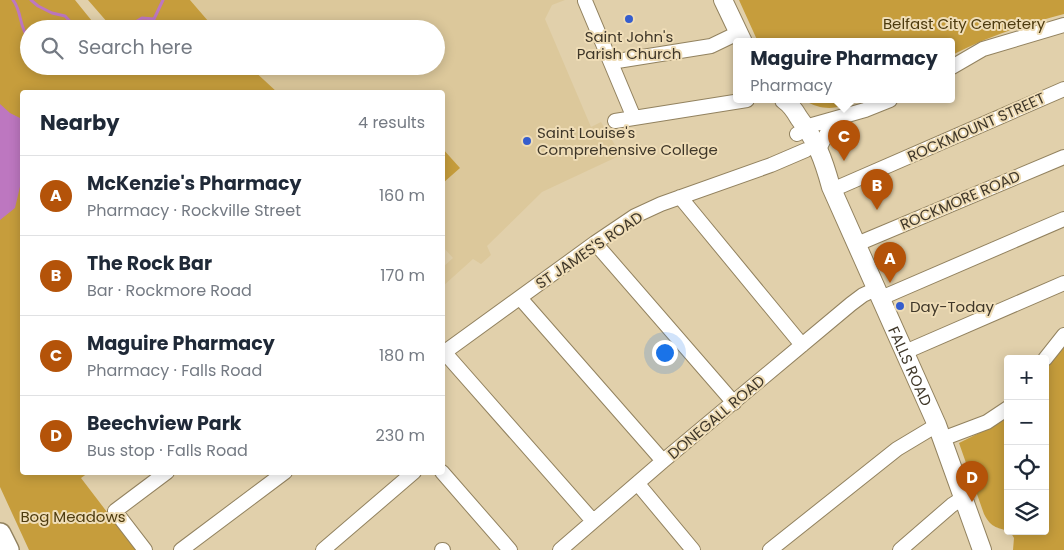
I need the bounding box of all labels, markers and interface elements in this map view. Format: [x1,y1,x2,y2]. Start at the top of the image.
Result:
marker: Saint John's Parish Church [623,13,635,25]
park label: Belfast City Cemetery [883,13,1046,34]
search box [20,20,445,75]
place label: Saint John's Parish Church [577,26,681,64]
icon: search [38,34,66,62]
text: Search here [78,34,192,61]
popup [733,38,955,103]
text: Maguire Pharmacy [750,45,938,72]
text: Pharmacy [750,74,832,97]
street label: ROCKMOUNT STREET [904,87,1048,167]
text: Nearby [40,108,120,137]
text: 4 results [358,111,425,134]
pin: C [828,120,860,161]
place label: Saint Louise's Comprehensive College [537,122,718,160]
marker: Saint Louise's Comprehensive College [521,135,533,147]
street label: ROCKMORE ROAD [897,165,1023,235]
pin: B [861,169,893,210]
text: McKenzie's Pharmacy [87,170,301,197]
text: A [50,184,62,207]
text: 160 m [379,184,425,207]
text: Pharmacy · Rockville Street [87,199,301,222]
street label: ST JAMES'S ROAD [531,206,647,294]
pin: A [874,242,906,283]
text: The Rock Bar [87,250,212,277]
text: B [51,264,61,287]
text: 170 m [380,264,425,287]
text: Bar · Rockmore Road [87,279,252,302]
place label: Day-Today [910,296,994,317]
marker: Day-Today [894,300,906,312]
street label: FALLS ROAD [884,323,938,409]
text: Maguire Pharmacy [87,330,275,357]
your location [652,340,678,366]
text: C [50,344,62,367]
text: 180 m [379,344,425,367]
map controls [1004,355,1049,535]
button: + [1004,355,1049,400]
text: Pharmacy · Falls Road [87,359,262,382]
street label: DONEGALL ROAD [663,370,769,464]
button: − [1004,400,1049,445]
text: Beechview Park [87,410,242,437]
text: D [50,424,62,447]
text: 230 m [376,424,425,447]
text: Bus stop · Falls Road [87,439,248,462]
button: locate [1004,445,1049,490]
pin: D [956,461,988,502]
button: layers [1004,490,1049,535]
park label: Bog Meadows [20,506,126,527]

